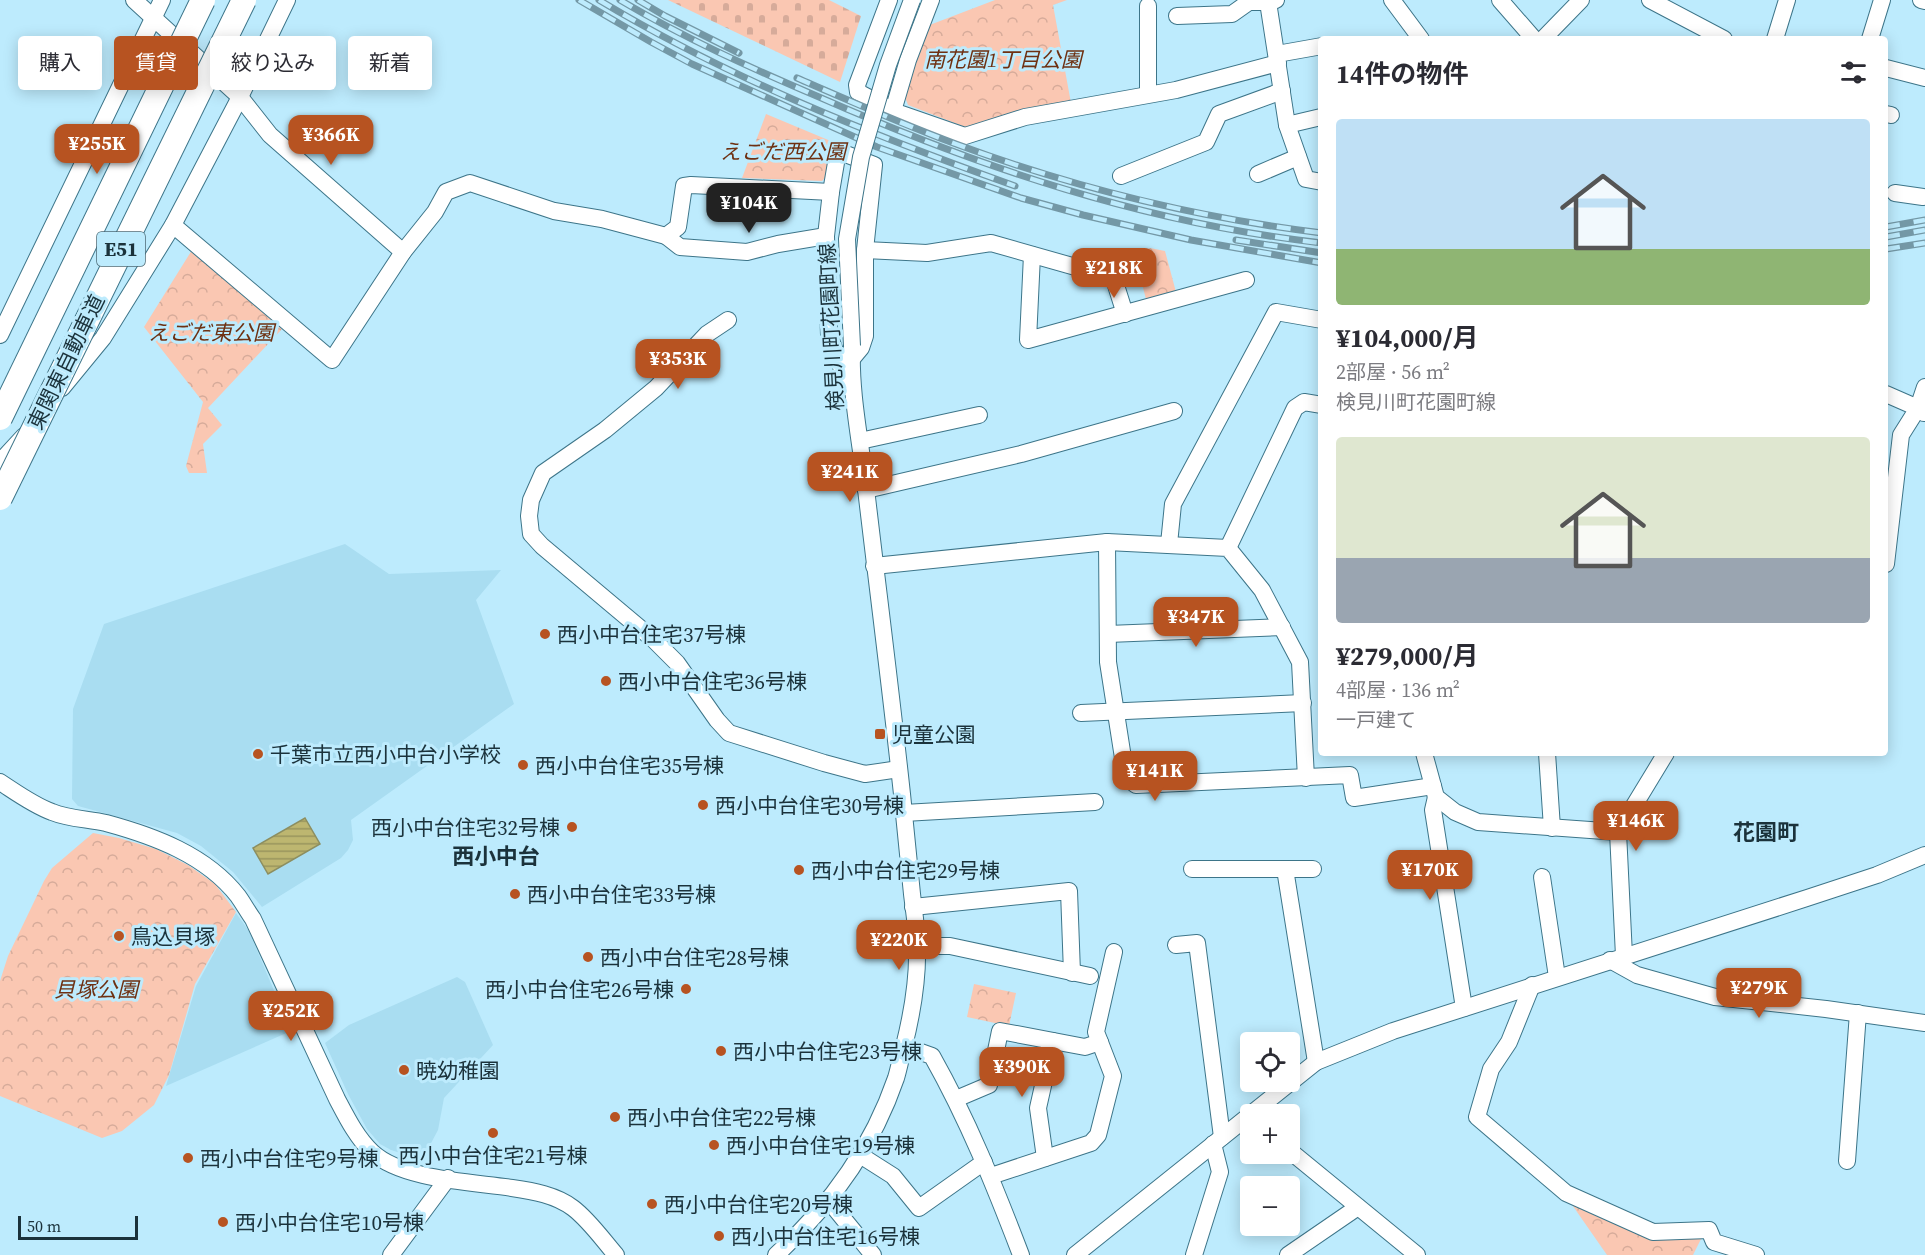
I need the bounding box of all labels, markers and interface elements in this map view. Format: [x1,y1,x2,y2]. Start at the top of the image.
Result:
chip: 購入 [18,36,102,90]
chip: 賃貸 [114,36,198,90]
chip: 絞り込み [210,36,336,90]
chip: 新着 [348,36,432,90]
park label: 南花園1丁目公園 [924,45,1085,74]
text: 14件の物件 [1336,56,1468,92]
icon: filters [1837,56,1870,89]
pin: ¥366K [289,115,373,166]
text: ¥366K [302,120,360,148]
pin: ¥255K [55,124,139,175]
text: ¥255K [68,129,126,157]
park label: えごだ西公園 [720,137,849,166]
icon: home [1549,158,1657,266]
pin: ¥104K [707,183,791,234]
text: ¥104K [720,188,778,216]
road number: E51 [97,232,145,266]
street label: 検見川町花園町線 [812,242,850,412]
pin: ¥218K [1072,248,1156,299]
text: ¥218K [1085,253,1143,281]
street label: 東関東自動車道 [21,290,111,434]
park label: えごだ東公園 [148,318,277,347]
text: ¥104,000/月 [1336,320,1479,356]
pin: ¥353K [636,339,720,390]
text: ¥353K [649,344,707,372]
text: 2部屋 · 56 m² [1336,358,1450,386]
text: 検見川町花園町線 [1336,388,1496,416]
pin: ¥241K [808,452,892,503]
text: ¥241K [821,457,879,485]
icon: home [1549,476,1657,584]
pin: ¥347K [1154,597,1238,648]
text: ¥347K [1167,602,1225,630]
place label: 西小中台住宅37号棟 [557,620,746,649]
marker: 西小中台住宅37号棟 [538,627,552,641]
text: ¥279,000/月 [1336,638,1479,674]
place label: 西小中台住宅36号棟 [618,667,807,696]
marker: 西小中台住宅36号棟 [599,674,613,688]
text: 4部屋 · 136 m² [1336,676,1460,704]
text: 一戸建て [1336,706,1416,734]
place label: 児童公園 [892,720,976,749]
marker: 児童公園 [873,727,887,741]
place label: 千葉市立西小中台小学校 [270,740,501,769]
marker: 千葉市立西小中台小学校 [251,747,265,761]
place label: 西小中台住宅35号棟 [535,751,724,780]
pin: ¥141K [1113,751,1197,802]
text: ¥141K [1126,756,1184,784]
marker: 西小中台住宅35号棟 [516,758,530,772]
place label: 西小中台住宅30号棟 [715,791,904,820]
marker: 西小中台住宅30号棟 [696,798,710,812]
pin: ¥146K [1594,801,1678,852]
text: ¥146K [1607,806,1665,834]
place label: 西小中台住宅32号棟 [371,813,560,842]
district label: 花園町 [1733,817,1799,847]
marker: 西小中台住宅32号棟 [565,820,579,834]
district label: 西小中台 [452,841,540,871]
pin: ¥170K [1388,850,1472,901]
text: ¥170K [1401,855,1459,883]
place label: 西小中台住宅29号棟 [811,856,1000,885]
marker: 西小中台住宅29号棟 [792,863,806,877]
place label: 西小中台住宅33号棟 [527,880,716,909]
marker: 西小中台住宅33号棟 [508,887,522,901]
pin: ¥220K [857,920,941,971]
place label: 鳥込貝塚 [131,922,215,951]
text: ¥220K [870,925,928,953]
marker: 鳥込貝塚 [112,929,126,943]
place label: 西小中台住宅28号棟 [600,943,789,972]
marker: 西小中台住宅28号棟 [581,950,595,964]
pin: ¥279K [1717,968,1801,1019]
text: ¥279K [1730,973,1788,1001]
park label: 貝塚公園 [54,975,141,1004]
place label: 西小中台住宅26号棟 [485,975,674,1004]
marker: 西小中台住宅26号棟 [679,982,693,996]
pin: ¥252K [249,991,333,1042]
text: ¥252K [262,996,320,1024]
map controls [1240,1032,1300,1236]
button: locate [1240,1032,1300,1092]
place label: 西小中台住宅23号棟 [733,1037,922,1066]
marker: 西小中台住宅23号棟 [714,1044,728,1058]
pin: ¥390K [980,1047,1064,1098]
text: ¥390K [993,1052,1051,1080]
place label: 暁幼稚園 [416,1056,500,1085]
marker: 暁幼稚園 [397,1063,411,1077]
place label: 西小中台住宅22号棟 [627,1103,816,1132]
button: + [1240,1104,1300,1164]
marker: 西小中台住宅22号棟 [608,1110,622,1124]
marker: 西小中台住宅21号棟 [486,1126,500,1140]
place label: 西小中台住宅19号棟 [726,1131,915,1160]
marker: 西小中台住宅19号棟 [707,1138,721,1152]
place label: 西小中台住宅21号棟 [399,1141,588,1170]
place label: 西小中台住宅9号棟 [200,1144,379,1173]
marker: 西小中台住宅9号棟 [181,1151,195,1165]
button: − [1240,1176,1300,1236]
place label: 西小中台住宅20号棟 [664,1190,853,1219]
marker: 西小中台住宅20号棟 [645,1197,659,1211]
place label: 西小中台住宅10号棟 [235,1208,424,1237]
scale bar [18,1213,138,1240]
text: 50 m [27,1215,61,1237]
marker: 西小中台住宅10号棟 [216,1215,230,1229]
place label: 西小中台住宅16号棟 [731,1222,920,1251]
marker: 西小中台住宅16号棟 [712,1229,726,1243]

